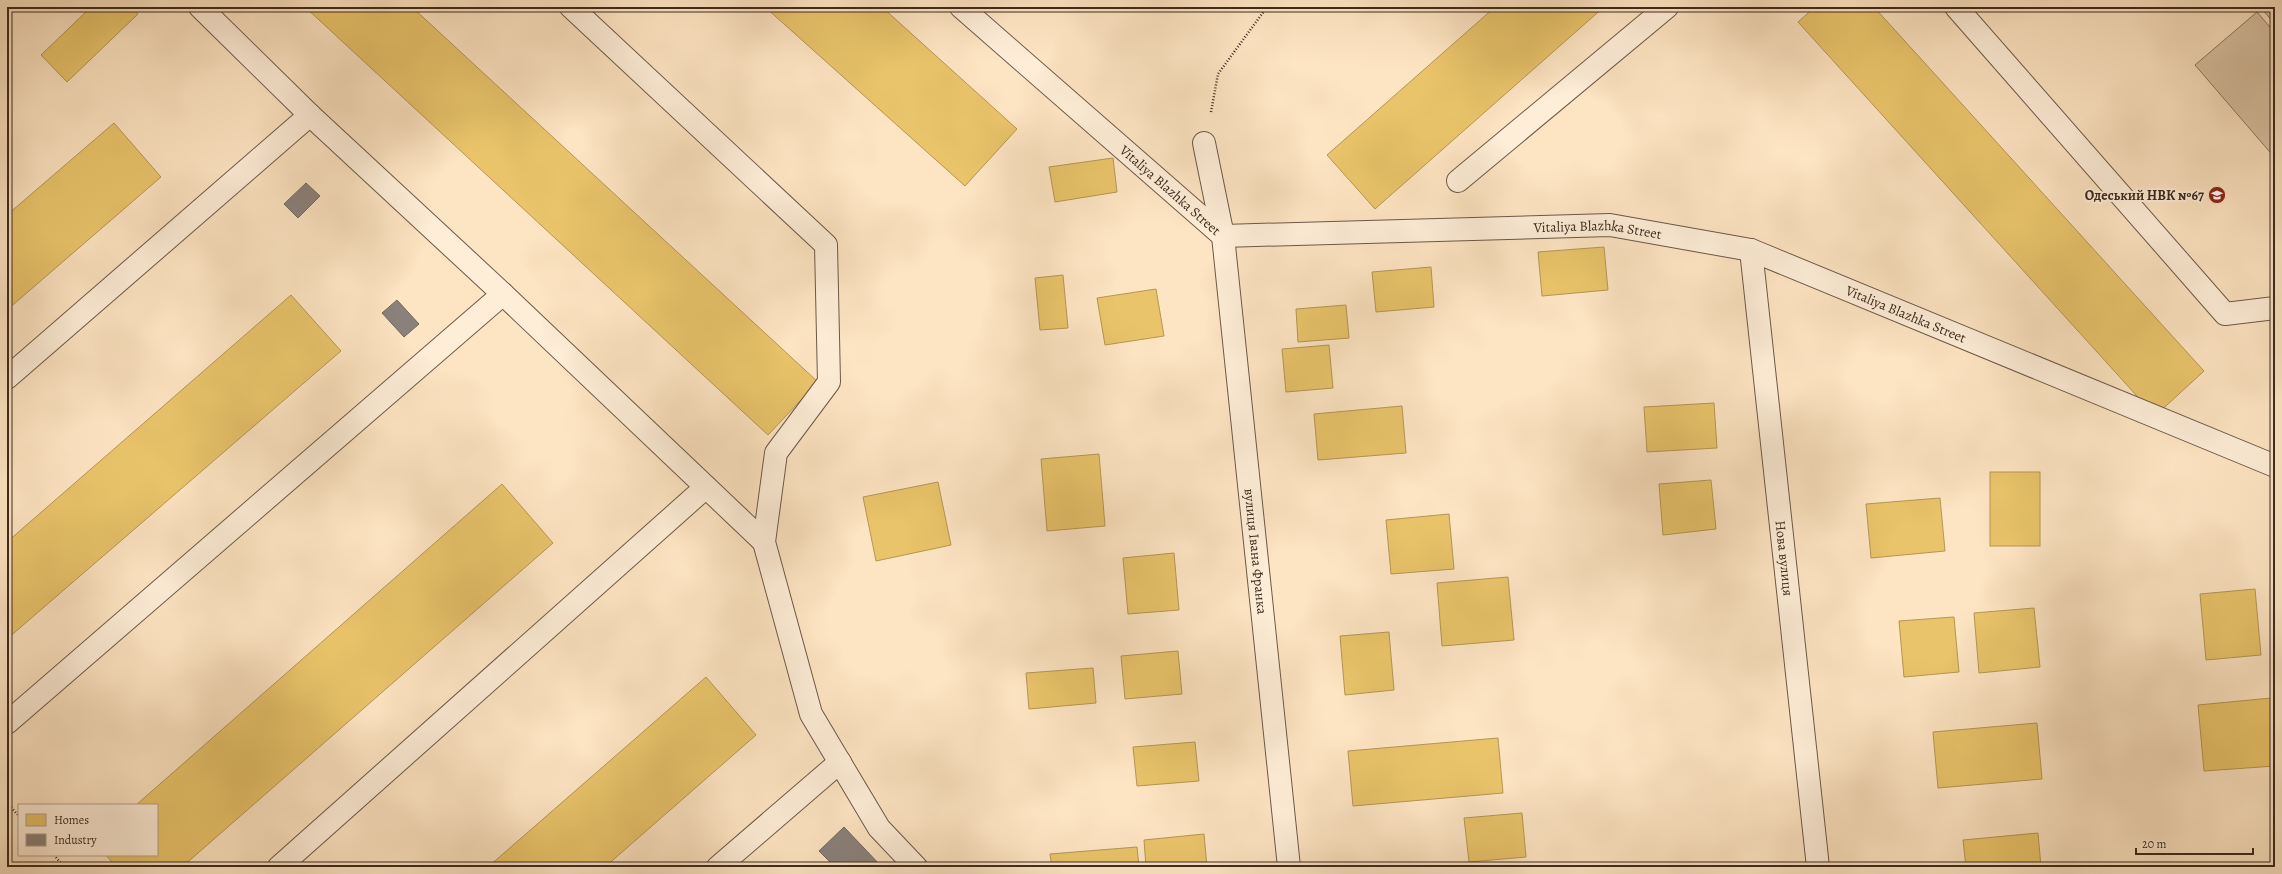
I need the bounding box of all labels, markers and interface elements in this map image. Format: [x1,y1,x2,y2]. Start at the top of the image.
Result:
street label: Vitaliya Blazhka Street [1115,140,1225,240]
school or university icon: Одеський НВК №67 [2207,185,2227,205]
place label: Одеський НВК №67 [2085,186,2204,205]
street label: Vitaliya Blazhka Street [1532,215,1663,244]
street label: Vitaliya Blazhka Street [1842,280,1969,347]
street label: вулиця Івана Франка [1240,487,1272,616]
street label: Нова вулиця [1771,519,1798,597]
legend [18,804,158,856]
text: Homes [54,812,89,828]
scale bar [2136,830,2253,856]
text: Industry [54,832,97,848]
text: 20 m [2142,836,2166,852]

